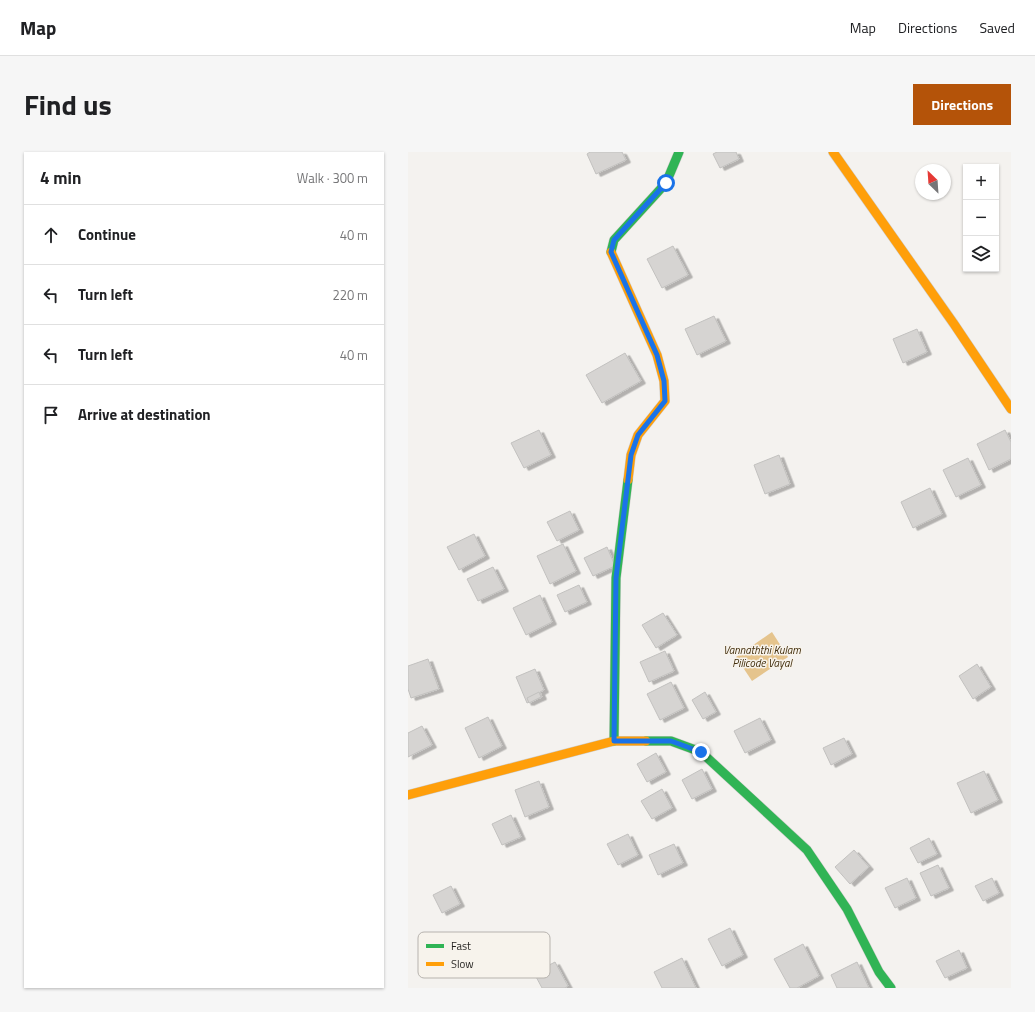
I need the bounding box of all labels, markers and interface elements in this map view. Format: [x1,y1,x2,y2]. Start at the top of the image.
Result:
text: Map [20,13,56,42]
text: Map [850,17,876,38]
text: Directions [898,17,957,38]
text: Saved [979,17,1015,38]
text: Find us [24,83,112,126]
button: Directions [913,84,1011,125]
north arrow [915,164,951,200]
map controls [963,164,999,272]
button: + [963,164,999,200]
text: 4 min [40,165,81,191]
text: Walk · 300 m [297,168,368,188]
route start [657,174,675,192]
button: − [963,200,999,236]
text: Continue [78,223,136,246]
icon: ahead [40,224,62,246]
text: 40 m [340,225,368,245]
button: layers [963,236,999,272]
text: Turn left [78,283,133,306]
icon: left [40,284,62,306]
text: 220 m [332,285,368,305]
text: Turn left [78,343,133,366]
icon: left [40,344,62,366]
text: 40 m [340,345,368,365]
text: Arrive at destination [78,403,211,426]
icon: arrive [40,404,62,426]
water label: Vannaththi Kulam Pilicode Vayal [723,642,801,671]
route end [692,743,710,761]
legend [418,932,550,978]
text: Fast [451,938,471,954]
text: Slow [451,956,474,972]

